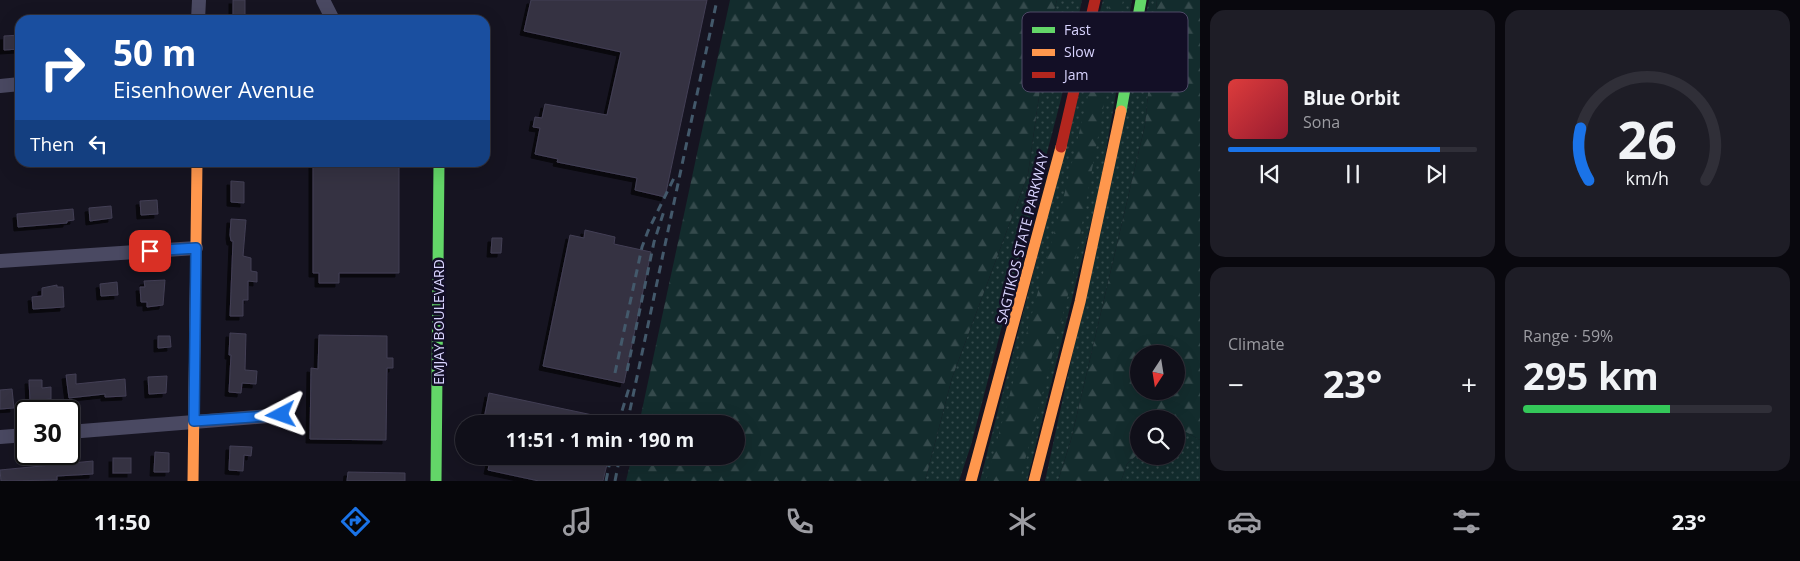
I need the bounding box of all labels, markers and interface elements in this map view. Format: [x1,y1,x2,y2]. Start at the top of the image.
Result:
legend [1022,12,1188,92]
text: Fast [1064,20,1091,39]
text: 50 m [113,29,196,76]
icon: right [30,35,95,100]
text: Slow [1064,42,1095,61]
text: Jam [1062,65,1089,84]
text: Eisenhower Avenue [113,74,315,104]
text: Blue Orbit [1303,85,1400,111]
text: 26 [1618,103,1677,174]
text: Sona [1303,111,1340,133]
icon: left [84,130,112,158]
text: Then [30,131,74,157]
street label: SAGTIKOS STATE PARKWAY [991,150,1053,326]
icon: previous [1256,160,1284,188]
icon: pause [1339,160,1367,188]
icon: next [1422,160,1450,188]
text: km/h [1626,166,1669,190]
pin [129,230,171,272]
icon: arrive [136,237,164,265]
street label: EMJAY BOULEVARD [429,259,448,385]
text: Range · 59% [1523,325,1613,347]
text: Climate [1228,333,1285,355]
north arrow [1130,345,1185,400]
map controls [1130,345,1185,465]
text: 295 km [1523,349,1659,401]
text: 23° [1323,357,1382,409]
text: − [1228,365,1244,403]
text: + [1461,365,1477,403]
position arrow [254,388,306,440]
speed limit sign: 30 [15,400,80,465]
button: search [1130,410,1185,465]
text: 11:51 · 1 min · 190 m [506,427,694,453]
icon: directions [338,504,373,539]
icon: music [560,504,595,539]
icon: phone [782,504,817,539]
icon: climate [1005,504,1040,539]
icon: car [1227,504,1262,539]
icon: filters [1449,504,1484,539]
text: 11:50 [94,506,150,536]
text: 23° [1672,506,1706,536]

